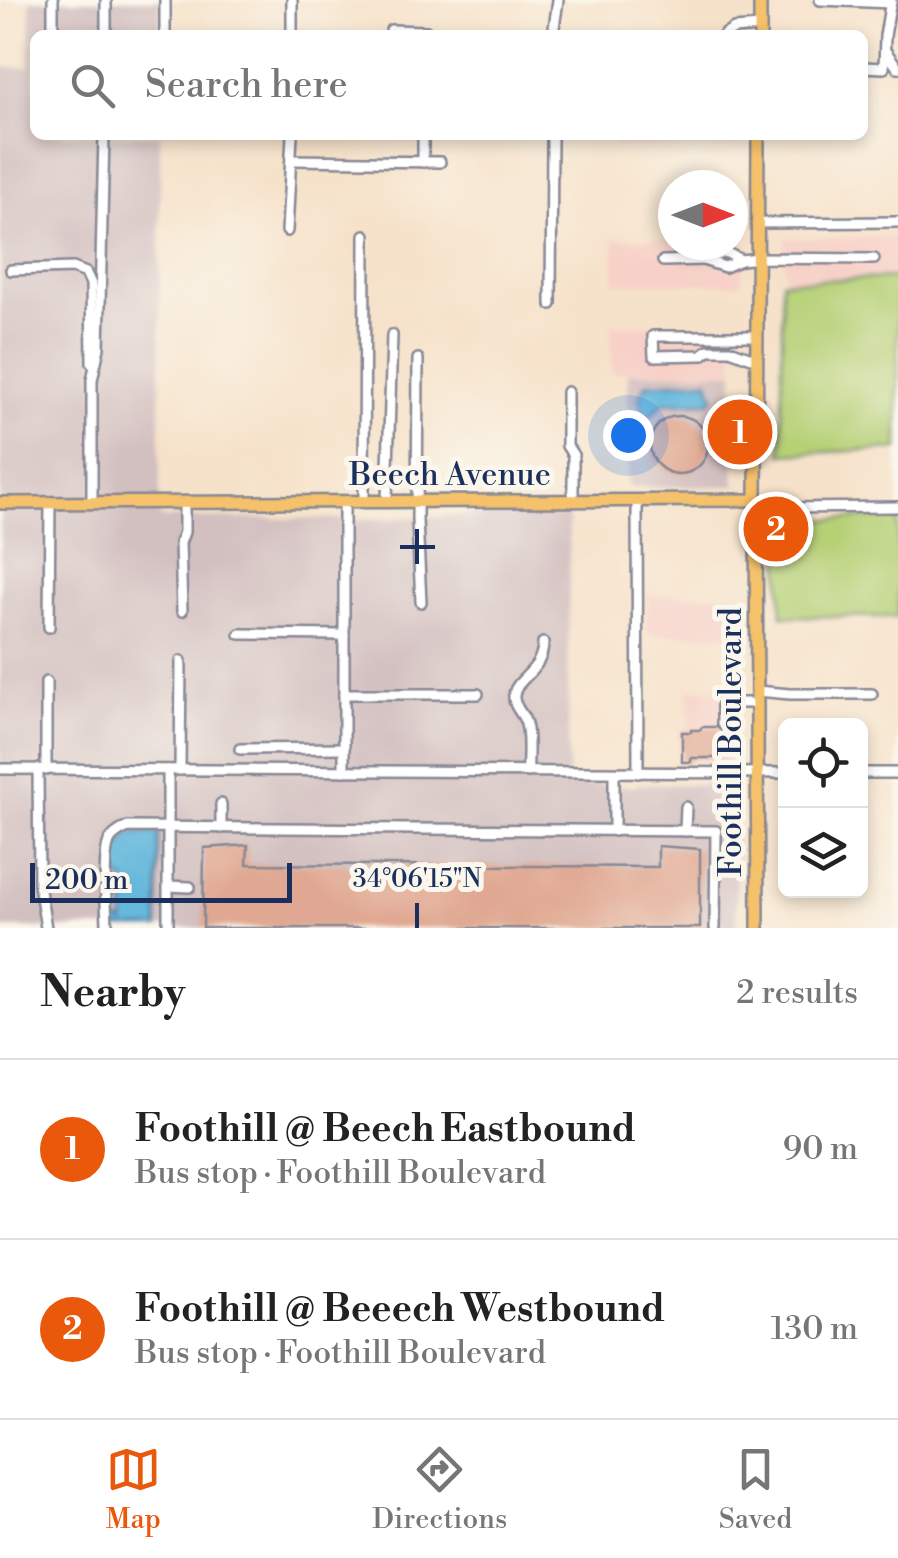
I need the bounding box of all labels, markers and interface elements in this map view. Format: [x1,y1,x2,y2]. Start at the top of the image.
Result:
search box [30,30,868,140]
icon: search [65,58,120,113]
text: Search here [145,62,348,109]
north arrow [658,170,748,260]
pin: 1 [708,394,772,470]
your location [603,410,654,461]
street label: Beech Avenue [348,455,551,495]
pin: 2 [744,492,808,566]
street label: Foothill Boulevard [711,607,751,877]
map controls [778,718,868,898]
button: locate [778,718,868,808]
button: layers [778,808,868,898]
scale bar [30,858,292,903]
text: 200 m [45,863,128,898]
text: 34°06'15"N [353,864,482,895]
text: Nearby [40,967,185,1020]
text: 2 results [736,973,858,1013]
text: Foothill @ Beech Eastbound [135,1106,636,1153]
text: 1 [65,1129,80,1169]
text: 90 m [783,1129,858,1169]
text: Bus stop · Foothill Boulevard [135,1153,546,1193]
text: Foothill @ Beeech Westbound [135,1286,665,1333]
text: 2 [62,1309,83,1349]
text: 130 m [771,1309,858,1349]
text: Bus stop · Foothill Boulevard [135,1333,546,1373]
tab: Map [106,1442,161,1537]
tab: Directions [372,1442,507,1537]
tab: Saved [719,1442,792,1537]

